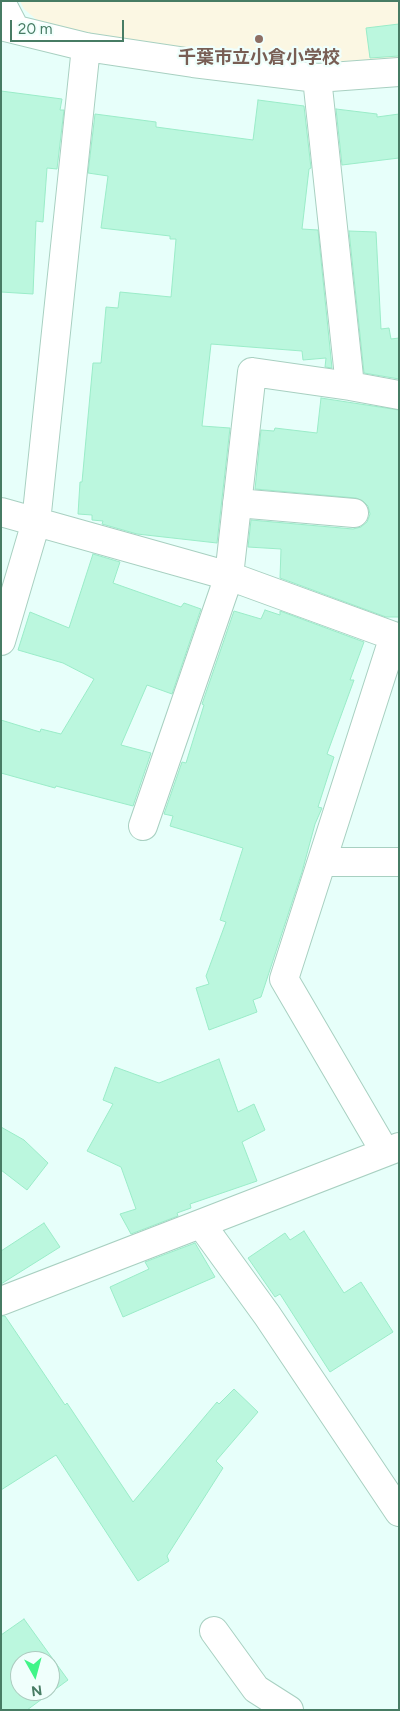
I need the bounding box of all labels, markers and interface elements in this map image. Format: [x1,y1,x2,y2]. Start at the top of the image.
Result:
scale bar [12,10,126,42]
text: 20 m [18,20,52,38]
marker: 千葉市立小倉小学校 [253,33,265,45]
place label: 千葉市立小倉小学校 [178,47,340,69]
north arrow [10,1651,60,1701]
text: N [30,1681,43,1699]

